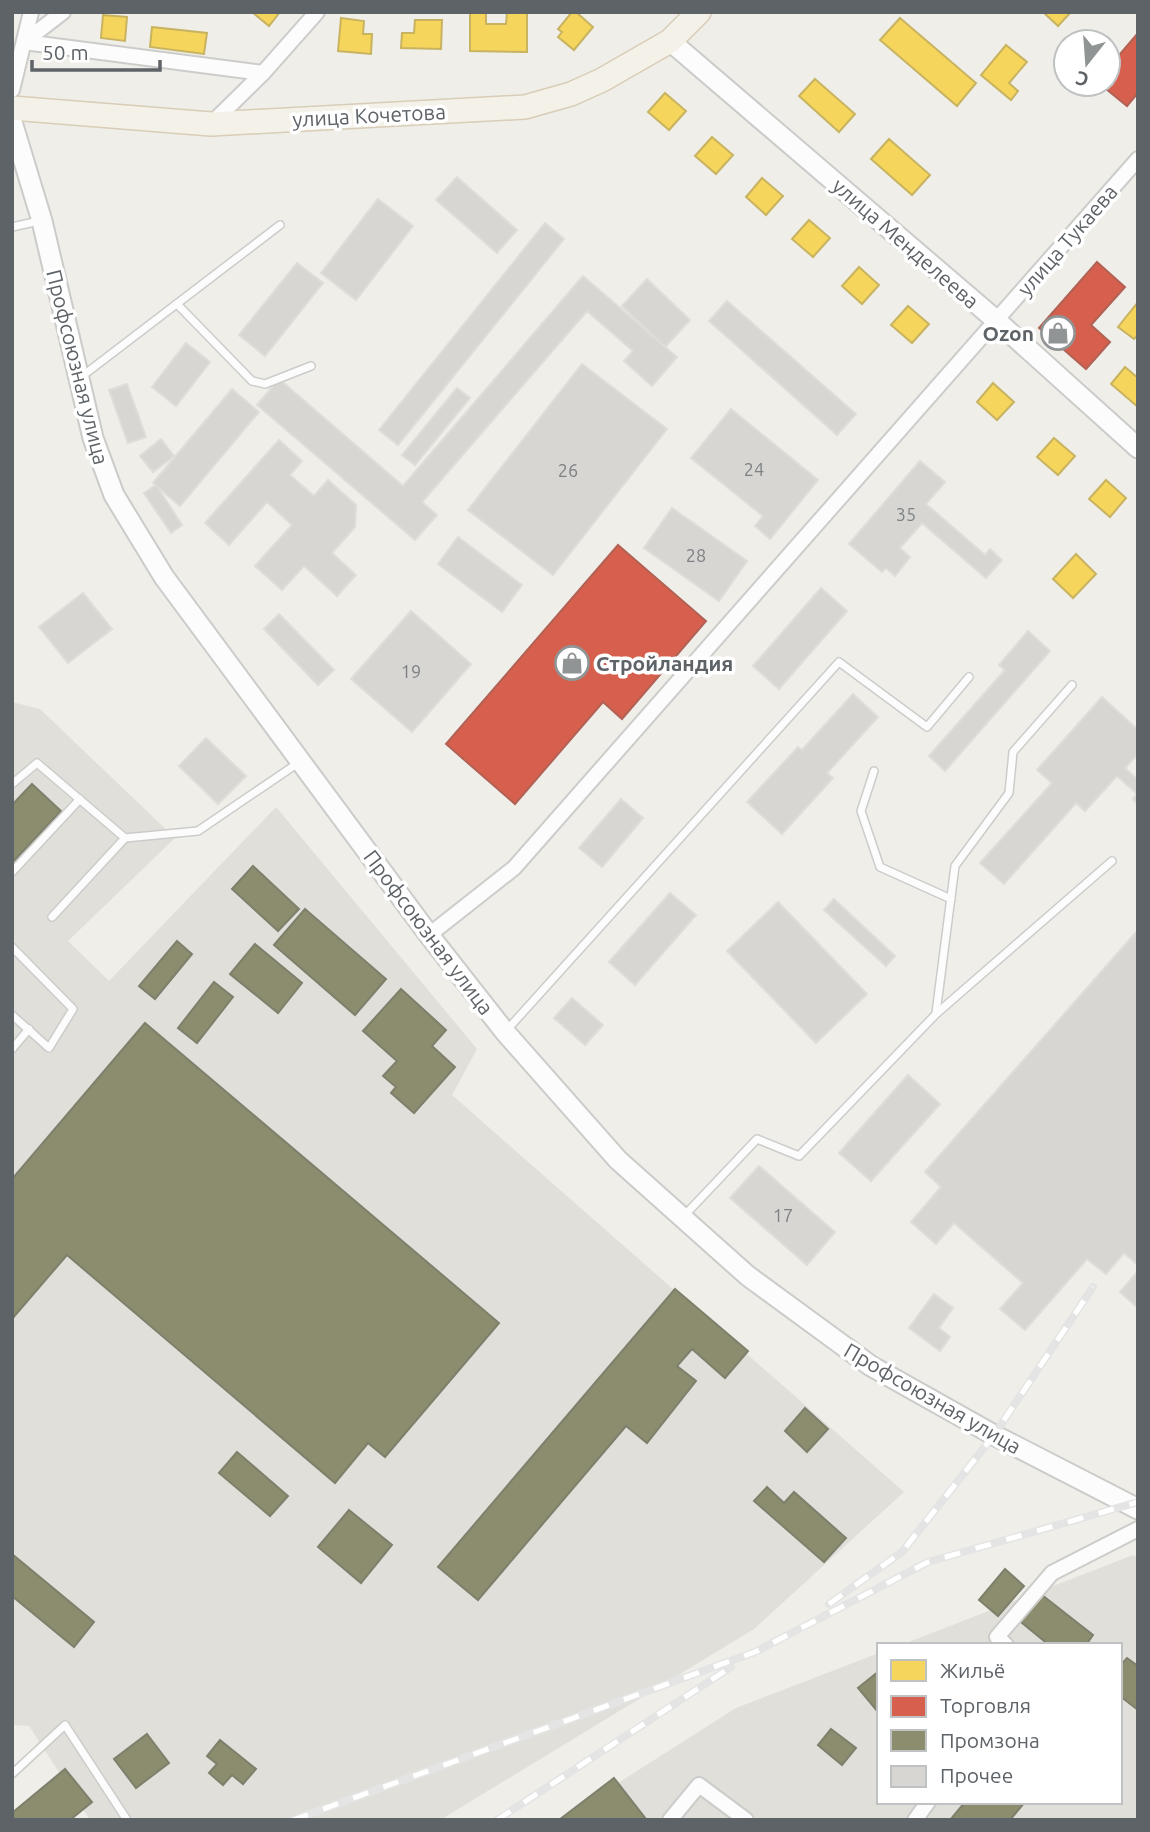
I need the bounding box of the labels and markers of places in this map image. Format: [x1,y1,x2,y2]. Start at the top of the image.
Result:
shop icon: Ozon [1039,314,1077,352]
place label: Ozon [983,321,1034,345]
shop icon: Стройландия [553,644,591,682]
place label: Стройландия [596,651,733,675]

